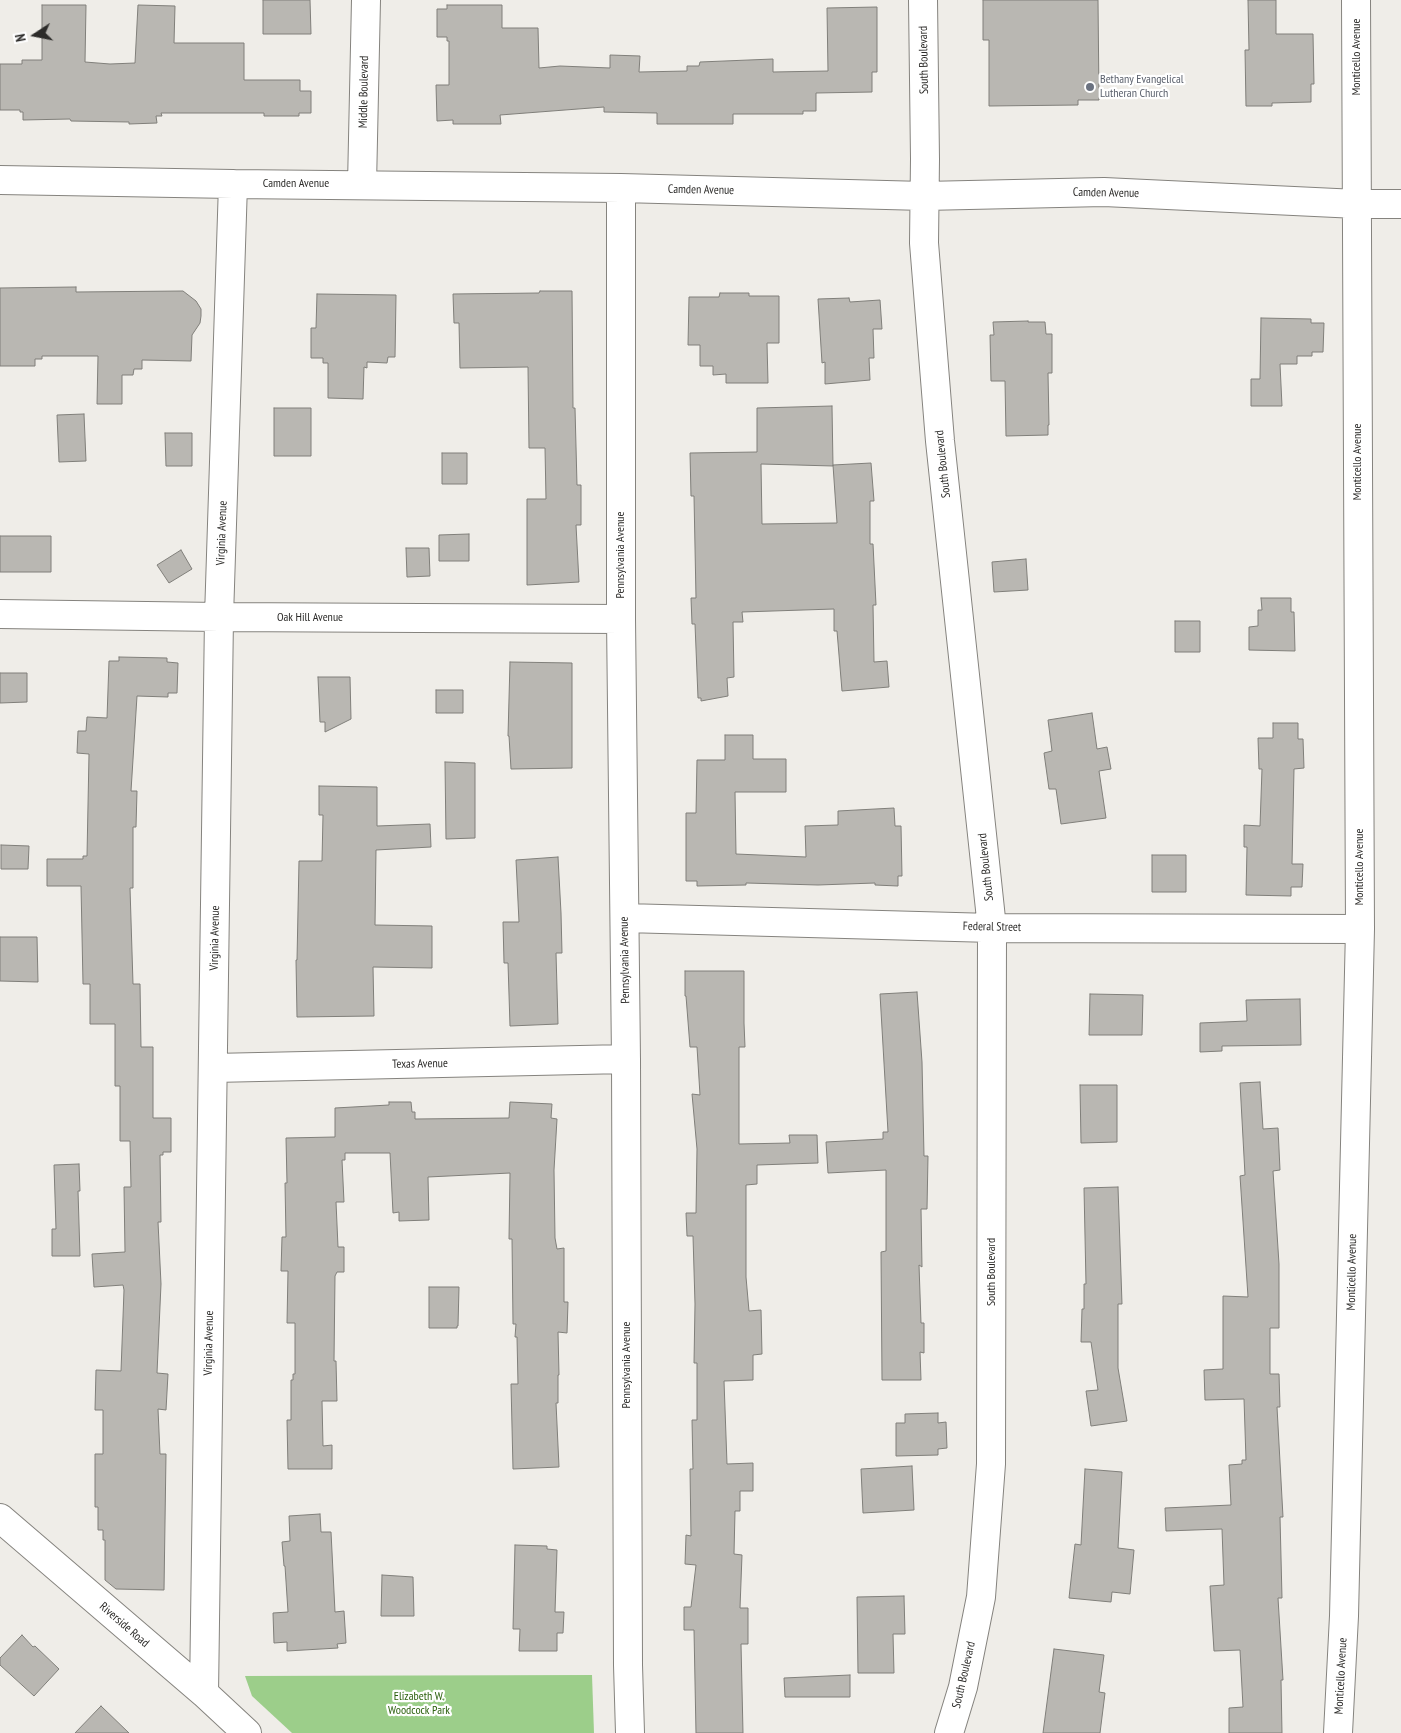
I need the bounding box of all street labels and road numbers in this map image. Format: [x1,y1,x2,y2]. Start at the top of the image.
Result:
street label: Monticello Avenue [1350,19,1364,95]
street label: South Boulevard [916,26,932,94]
street label: Middle Boulevard [356,56,372,128]
street label: Camden Avenue [263,177,329,191]
street label: Camden Avenue [668,182,734,198]
street label: Camden Avenue [1073,185,1139,201]
street label: Monticello Avenue [1351,424,1365,500]
street label: South Boulevard [932,429,954,499]
street label: Virginia Avenue [214,500,230,566]
street label: Pennsylvania Avenue [614,512,628,598]
street label: Oak Hill Avenue [277,611,343,625]
street label: Monticello Avenue [1353,829,1367,905]
street label: South Boulevard [975,832,997,902]
street label: Virginia Avenue [207,905,223,971]
street label: Pennsylvania Avenue [617,916,633,1004]
street label: Federal Street [963,919,1021,935]
street label: Texas Avenue [392,1056,448,1072]
street label: Monticello Avenue [1344,1234,1360,1310]
street label: South Boulevard [985,1238,999,1306]
street label: Virginia Avenue [201,1310,217,1376]
street label: Pennsylvania Avenue [620,1322,634,1408]
street label: Riverside Road [96,1600,152,1650]
street label: Monticello Avenue [1332,1637,1350,1715]
street label: South Boulevard [949,1640,979,1710]

